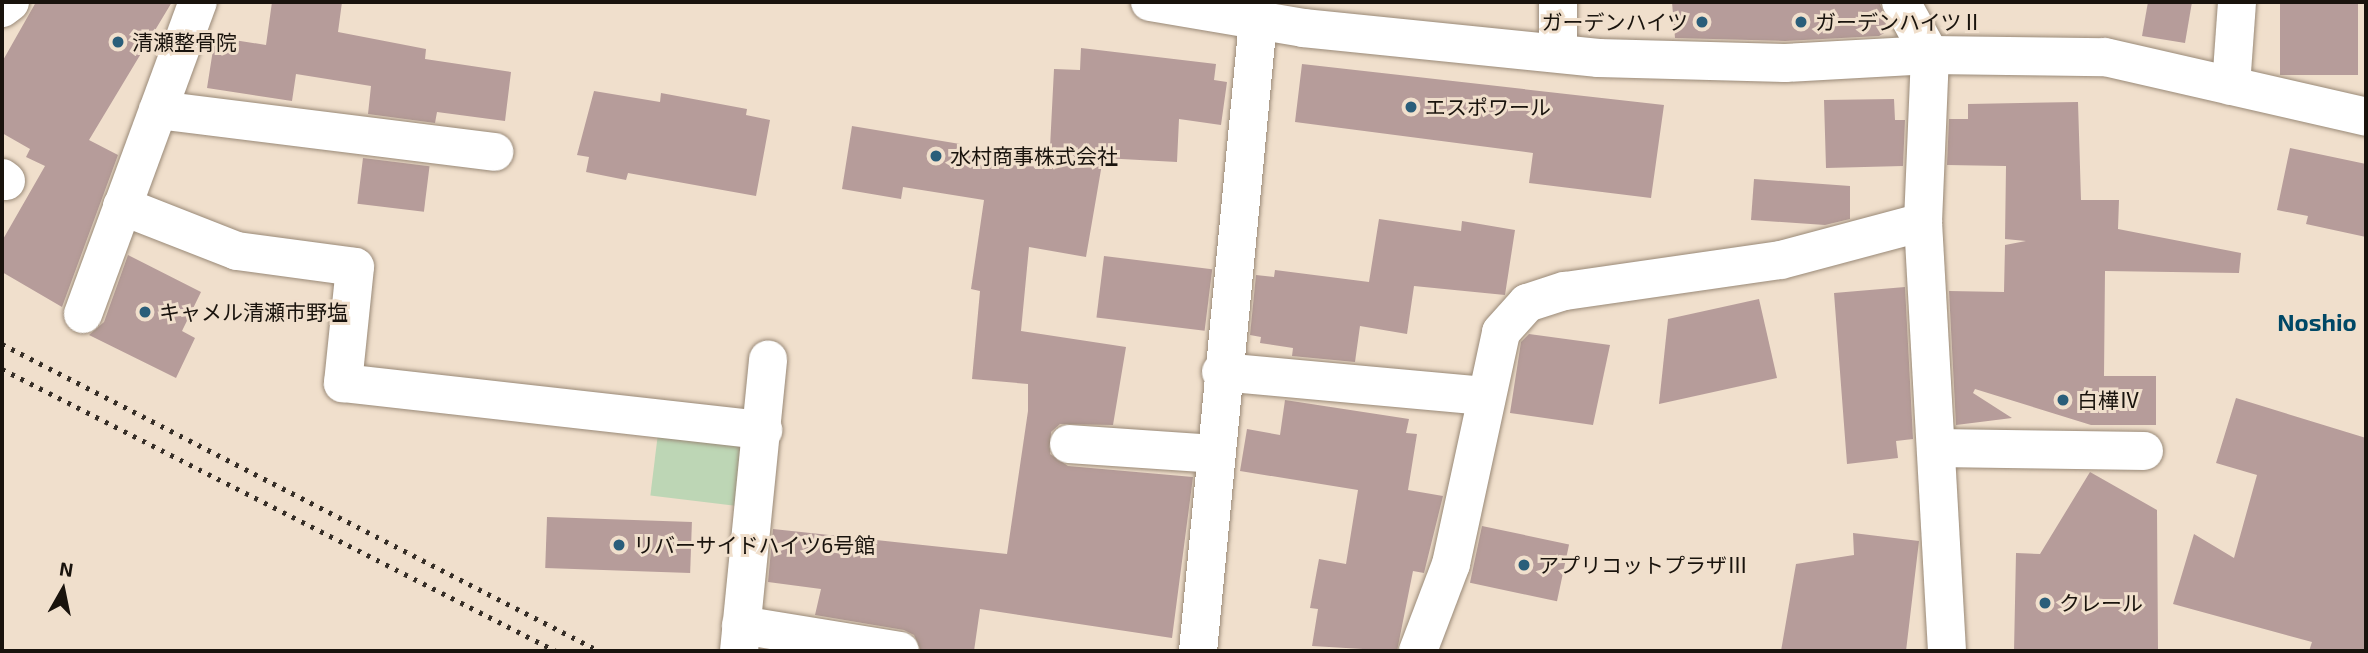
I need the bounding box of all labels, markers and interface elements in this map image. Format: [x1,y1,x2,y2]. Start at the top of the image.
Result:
place label: ガーデンハイツ [1541,9,1688,35]
place label: ガーデンハイツⅡ [1815,9,1983,35]
marker: ガーデンハイツ [1694,14,1710,30]
marker: ガーデンハイツⅡ [1793,14,1809,30]
place label: 清瀬整骨院 [132,29,237,55]
marker: 清瀬整骨院 [110,34,126,50]
place label: エスポワール [1425,94,1551,120]
marker: エスポワール [1403,99,1419,115]
place label: 水村商事株式会社 [950,143,1118,169]
marker: 水村商事株式会社 [928,148,944,164]
place label: キャメル清瀬市野塩 [159,299,348,325]
marker: キャメル清瀬市野塩 [137,304,153,320]
district label: Noshio [2277,308,2357,336]
place label: 白樺Ⅳ [2077,387,2140,413]
marker: 白樺Ⅳ [2055,392,2071,408]
place label: リバーサイドハイツ6号館 [633,532,876,558]
marker: リバーサイドハイツ6号館 [611,537,627,553]
place label: アプリコットプラザⅢ [1538,552,1748,578]
north arrow [28,555,98,625]
text: N [58,556,75,581]
marker: アプリコットプラザⅢ [1516,557,1532,573]
place label: クレール [2059,590,2143,616]
marker: クレール [2037,595,2053,611]

